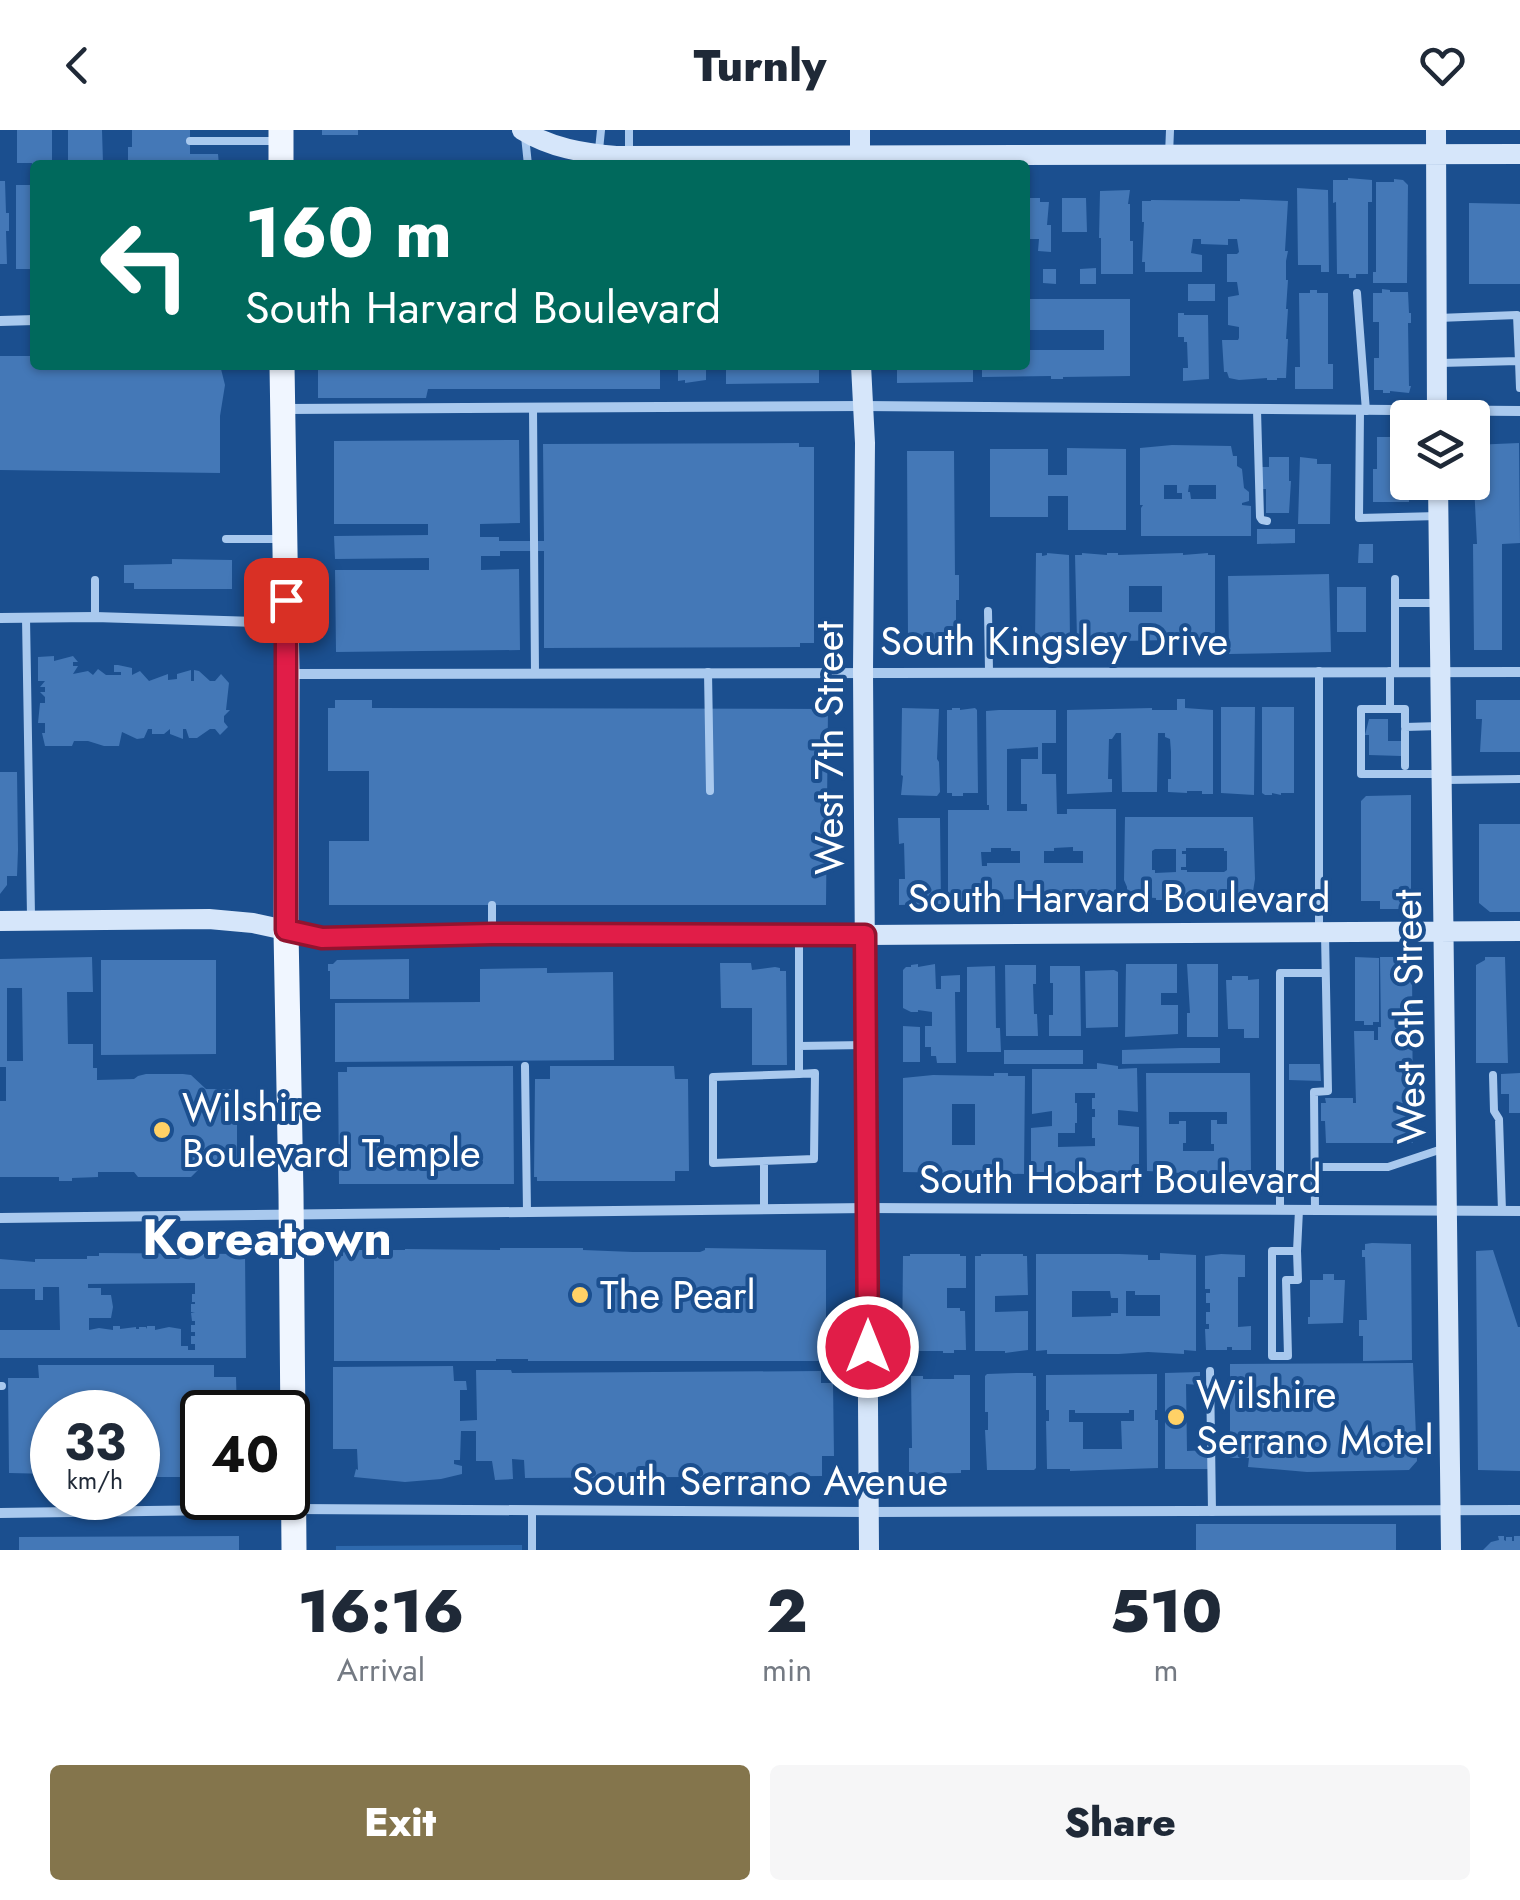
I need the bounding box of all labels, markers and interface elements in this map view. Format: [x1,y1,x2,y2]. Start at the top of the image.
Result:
text: Turnly [694,33,826,98]
icon: back [50,38,105,93]
icon: heart [1415,38,1470,93]
text: 160 m [245,182,452,283]
icon: left [80,200,210,330]
text: South Harvard Boulevard [245,275,721,340]
map controls [1390,400,1490,500]
button: layers [1390,400,1490,500]
pin [244,558,329,643]
icon: arrive [259,573,314,628]
street label: South Kingsley Drive [880,612,1228,670]
street label: West 7th Street [800,621,858,875]
street label: South Harvard Boulevard [907,869,1331,927]
street label: West 8th Street [1378,889,1440,1145]
place label: Wilshire Boulevard Temple [182,1078,481,1182]
marker: Wilshire Boulevard Temple [151,1119,173,1141]
street label: South Hobart Boulevard [919,1150,1321,1208]
district label: Koreatown [142,1201,392,1274]
place label: The Pearl [600,1266,756,1324]
marker: The Pearl [569,1284,591,1306]
position arrow [816,1295,920,1399]
place label: Wilshire Serrano Motel [1196,1365,1434,1469]
speed limit sign: 40 [180,1390,310,1520]
text: 33 [64,1406,126,1479]
marker: Wilshire Serrano Motel [1165,1406,1187,1428]
street label: South Serrano Avenue [572,1452,948,1510]
text: km/h [67,1462,123,1498]
text: 16:16 [298,1568,464,1655]
text: 2 [767,1568,807,1655]
text: 510 [1110,1568,1222,1655]
text: Arrival [337,1647,425,1693]
text: min [762,1647,812,1693]
text: m [1154,1647,1178,1693]
button: Exit [50,1765,750,1880]
button: Share [770,1765,1470,1880]

